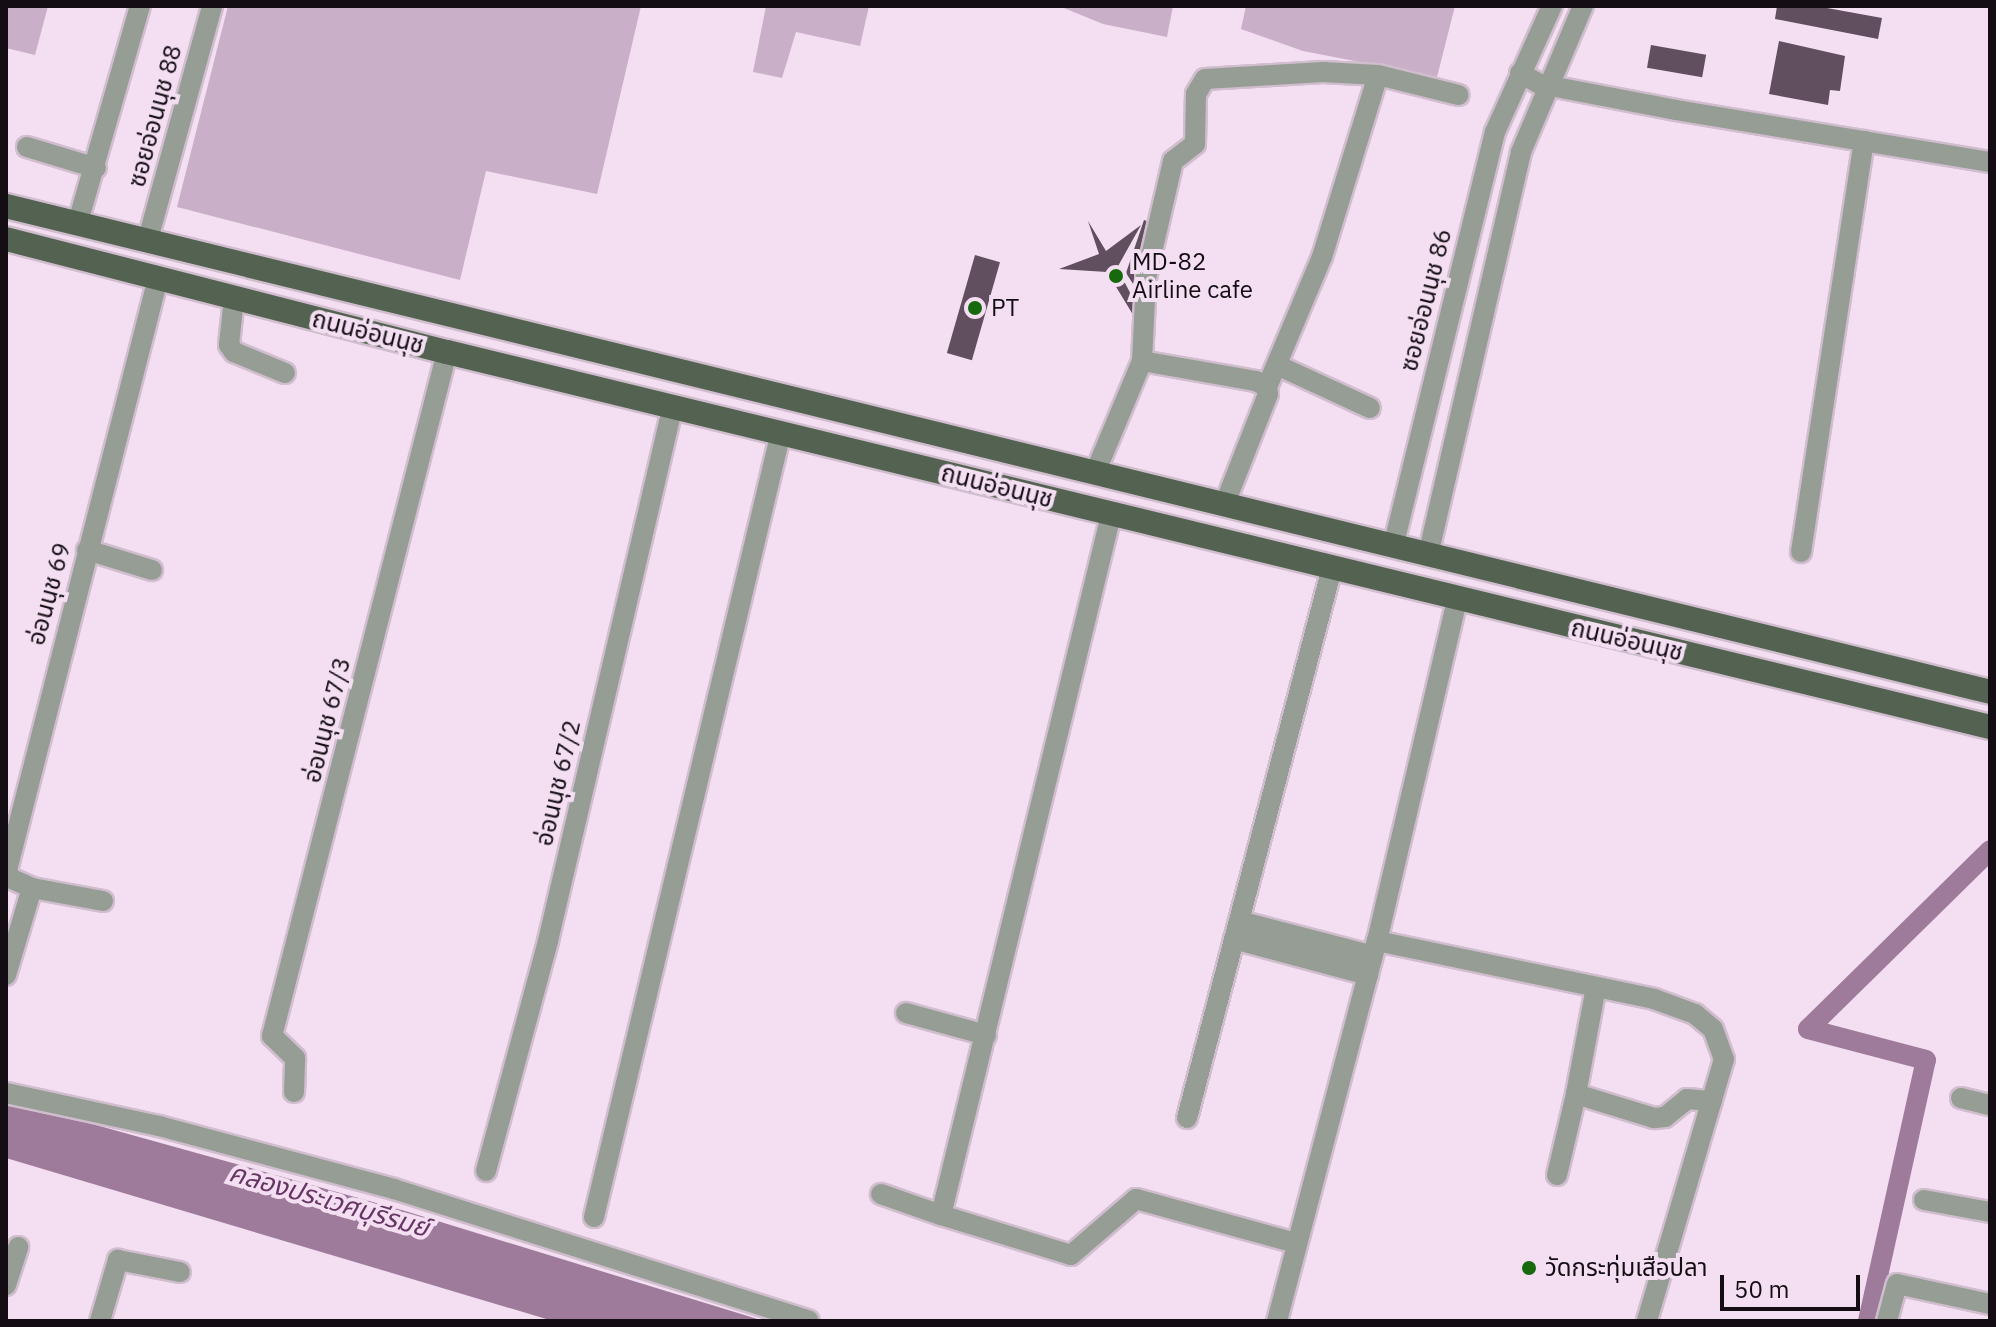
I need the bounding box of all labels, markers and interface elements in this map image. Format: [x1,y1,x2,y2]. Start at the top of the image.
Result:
street label: ซอยอ่อนนุช 88 [122,42,188,190]
street label: ซอยอ่อนนุช 86 [1394,226,1458,374]
place label: MD-82 Airline cafe [1132,248,1253,304]
marker: MD-82 Airline cafe [1107,267,1125,285]
place label: PT [991,294,1019,322]
marker: PT [966,299,984,317]
street label: ถนนอ่อนนุช [309,304,427,360]
street label: ถนนอ่อนนุช [938,458,1056,514]
street label: อ่อนนุช 69 [22,540,76,648]
street label: ถนนอ่อนนุช [1568,613,1686,667]
street label: อ่อนนุช 67/3 [298,654,356,786]
street label: อ่อนนุช 67/2 [530,717,586,849]
water label: คลองประเวศบุรีรมย์ [226,1157,432,1243]
place label: วัดกระทุ่มเสือปลา [1545,1254,1707,1282]
marker: วัดกระทุ่มเสือปลา [1520,1259,1538,1277]
scale bar [1724,1259,1864,1309]
text: 50 m [1734,1273,1789,1305]

